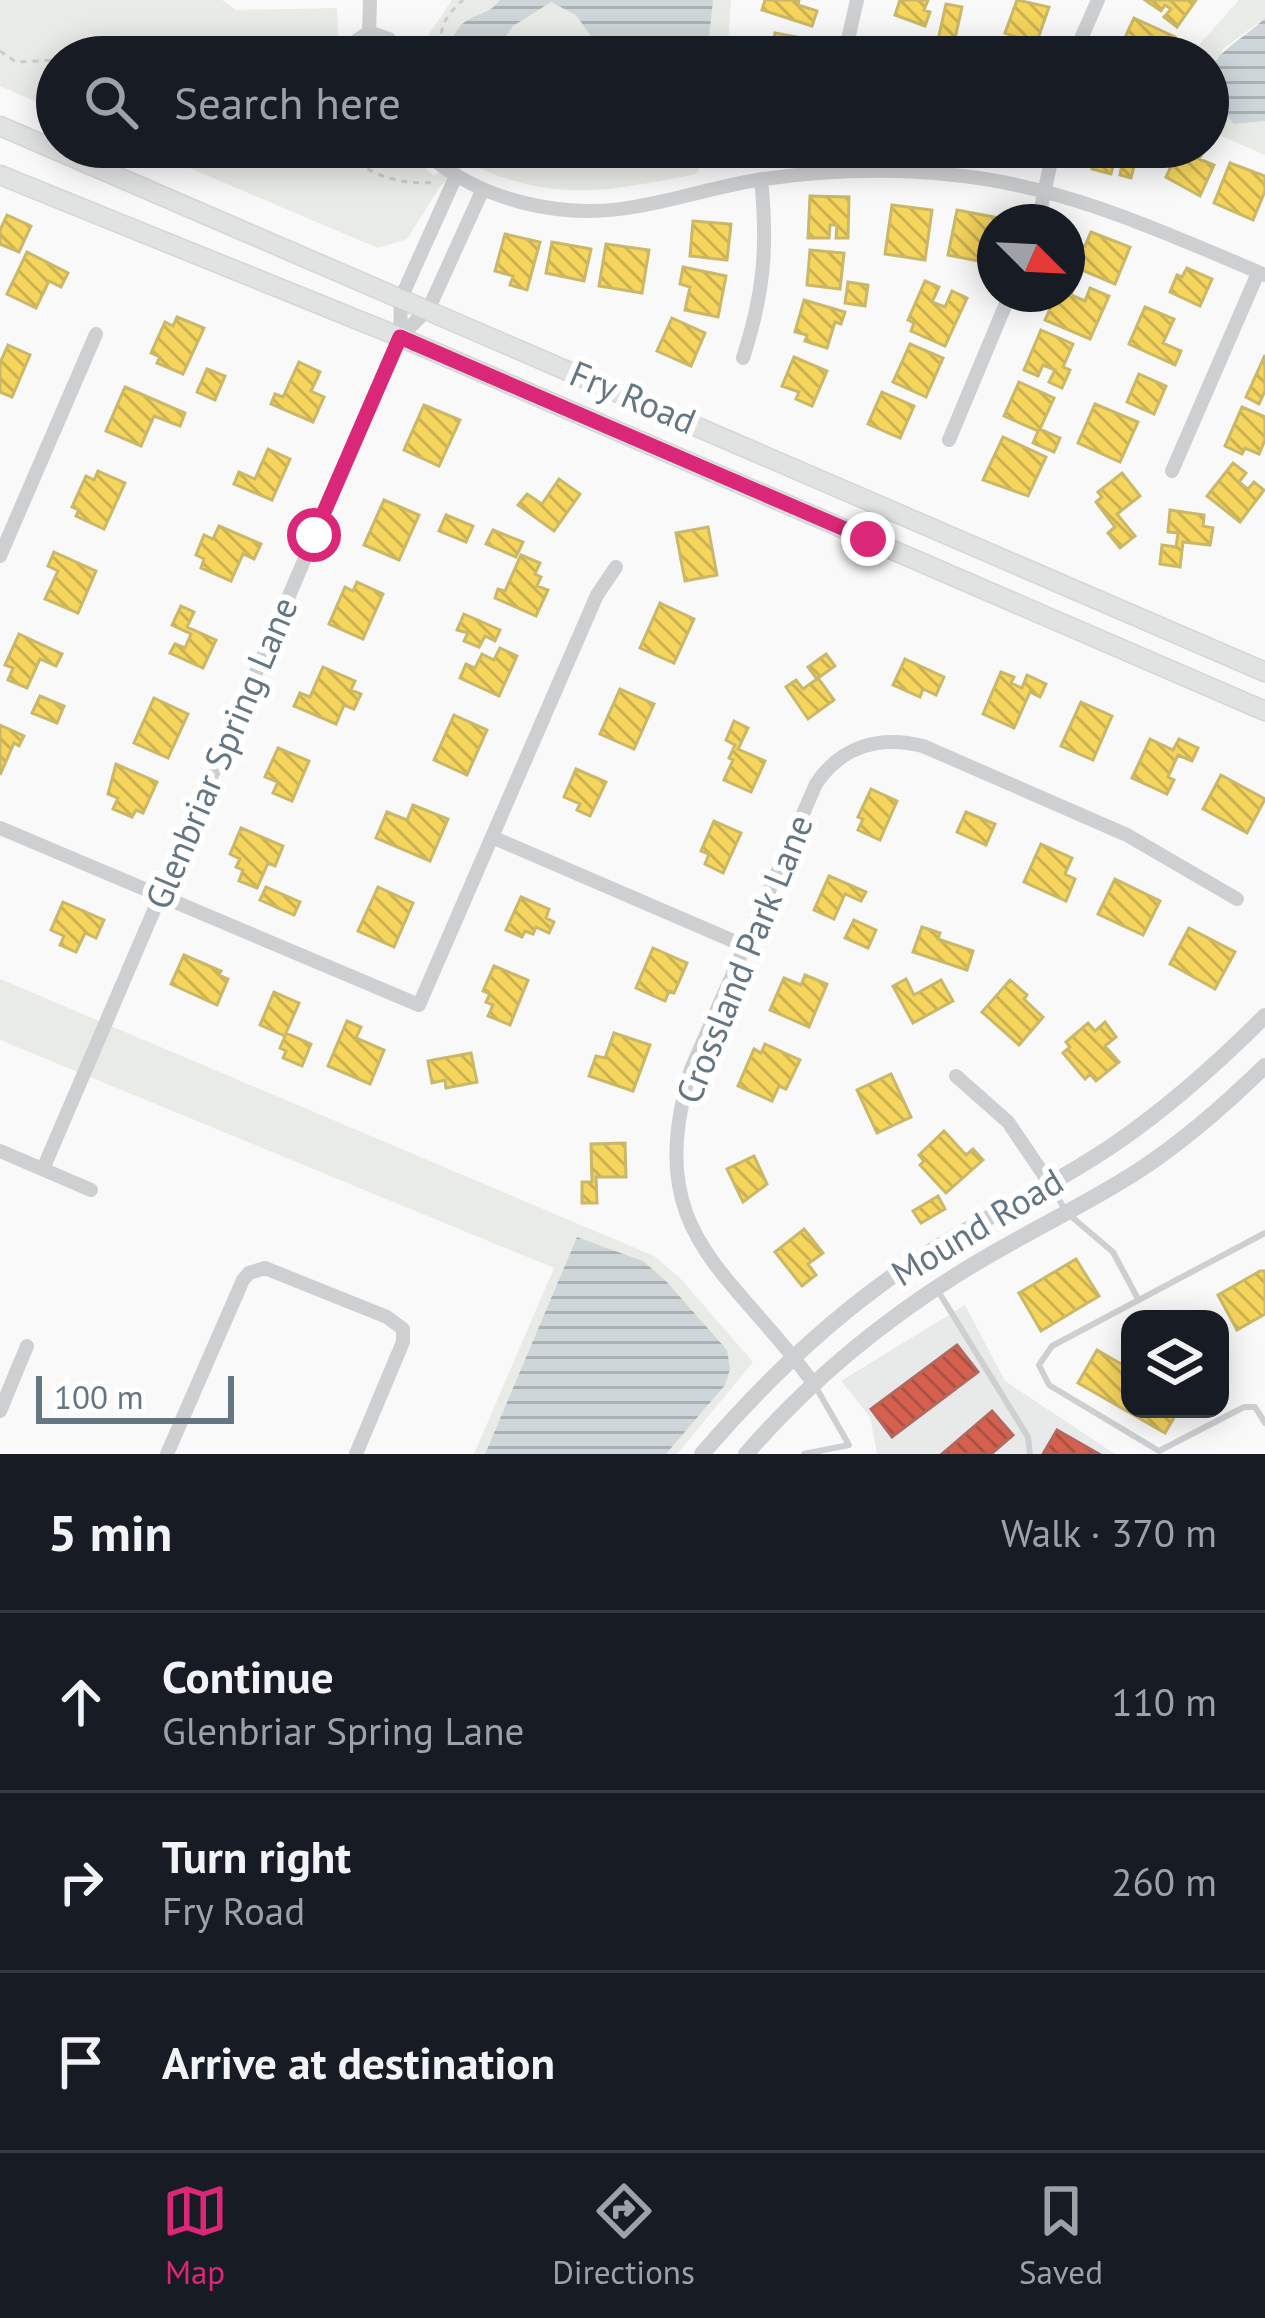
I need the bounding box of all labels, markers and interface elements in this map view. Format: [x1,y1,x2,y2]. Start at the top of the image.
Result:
search box [36,36,1229,168]
icon: search [78,69,144,135]
text: Search here [174,73,401,131]
north arrow [977,204,1085,312]
street label: Fry Road [563,349,703,444]
route start [287,508,341,562]
route end [841,512,895,566]
street label: Glenbriar Spring Lane [134,590,308,916]
street label: Crossland Park Lane [664,808,823,1110]
street label: Mound Road [882,1157,1071,1296]
map controls [1121,1310,1229,1418]
button: layers [1121,1310,1229,1418]
scale bar [36,1370,234,1423]
text: 100 m [54,1375,144,1418]
text: 5 min [48,1499,172,1565]
text: Walk · 370 m [1001,1507,1217,1558]
text: Continue [162,1647,334,1705]
icon: ahead [48,1669,114,1735]
text: 110 m [1111,1676,1217,1727]
text: Glenbriar Spring Lane [162,1705,524,1756]
text: Turn right [162,1827,351,1885]
icon: right [48,1849,114,1915]
text: 260 m [1111,1856,1217,1907]
text: Fry Road [162,1885,305,1936]
icon: arrive [48,2029,114,2095]
text: Arrive at destination [162,2033,555,2091]
tab: Map [162,2178,228,2293]
tab: Directions [552,2178,695,2293]
tab: Saved [1019,2178,1103,2293]

